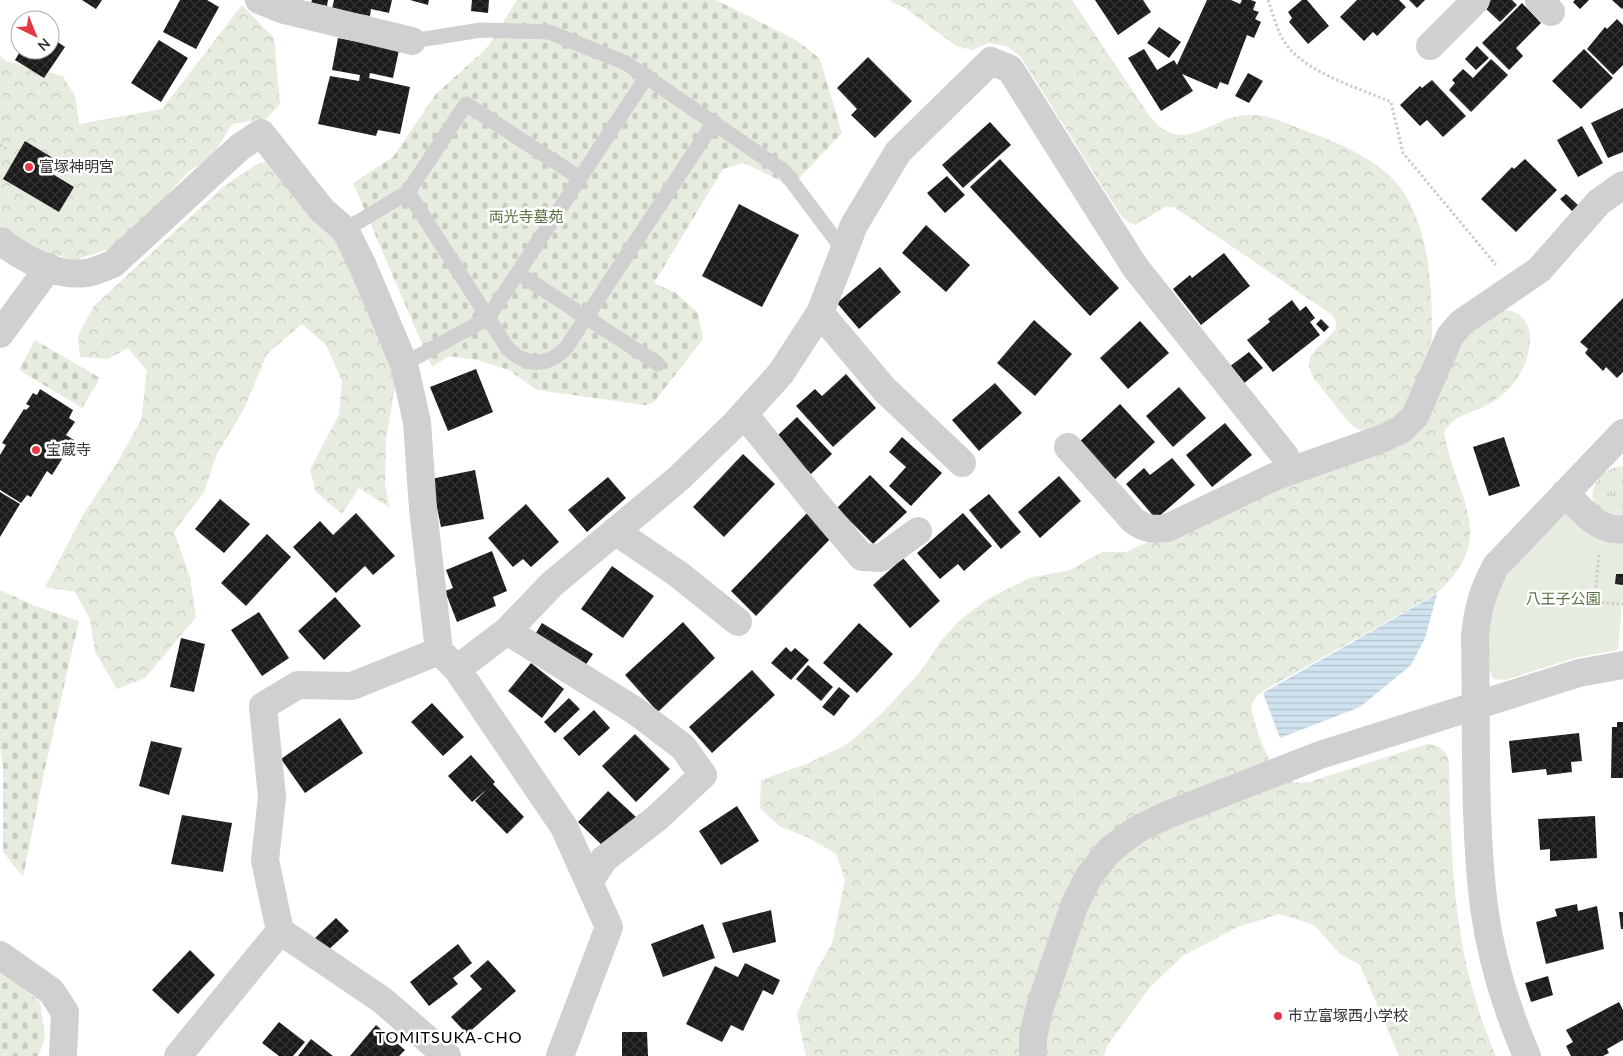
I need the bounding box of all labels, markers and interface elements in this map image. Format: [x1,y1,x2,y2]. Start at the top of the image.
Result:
north arrow [10,10,60,60]
text: N [34,35,54,55]
place label: 富塚神明宮 [39,157,114,175]
marker: 富塚神明宮 [23,161,35,173]
park label: 両光寺墓苑 [488,207,564,225]
place label: 宝蔵寺 [46,440,91,458]
marker: 宝蔵寺 [30,444,42,456]
park label: 八王子公園 [1525,589,1601,607]
place label: 市立富塚西小学校 [1288,1006,1408,1024]
marker: 市立富塚西小学校 [1272,1010,1284,1022]
district label: TOMITSUKA-CHO [375,1027,523,1046]

